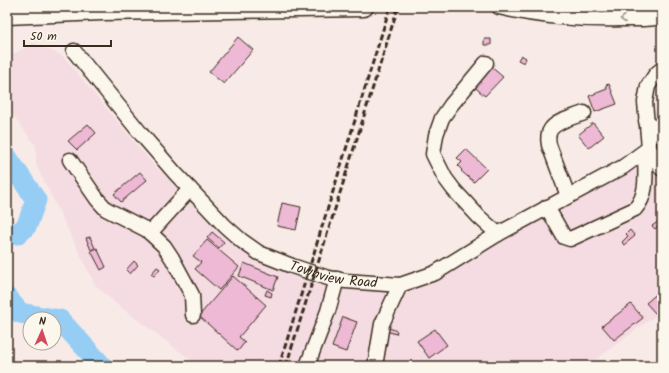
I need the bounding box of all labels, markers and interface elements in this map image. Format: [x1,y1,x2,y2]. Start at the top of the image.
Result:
one-way arrow [620,15,626,23]
scale bar [24,22,111,48]
text: 50 m [30,27,57,46]
street label: Townview Road [287,255,379,294]
north arrow [22,311,62,351]
text: N [39,313,46,331]

